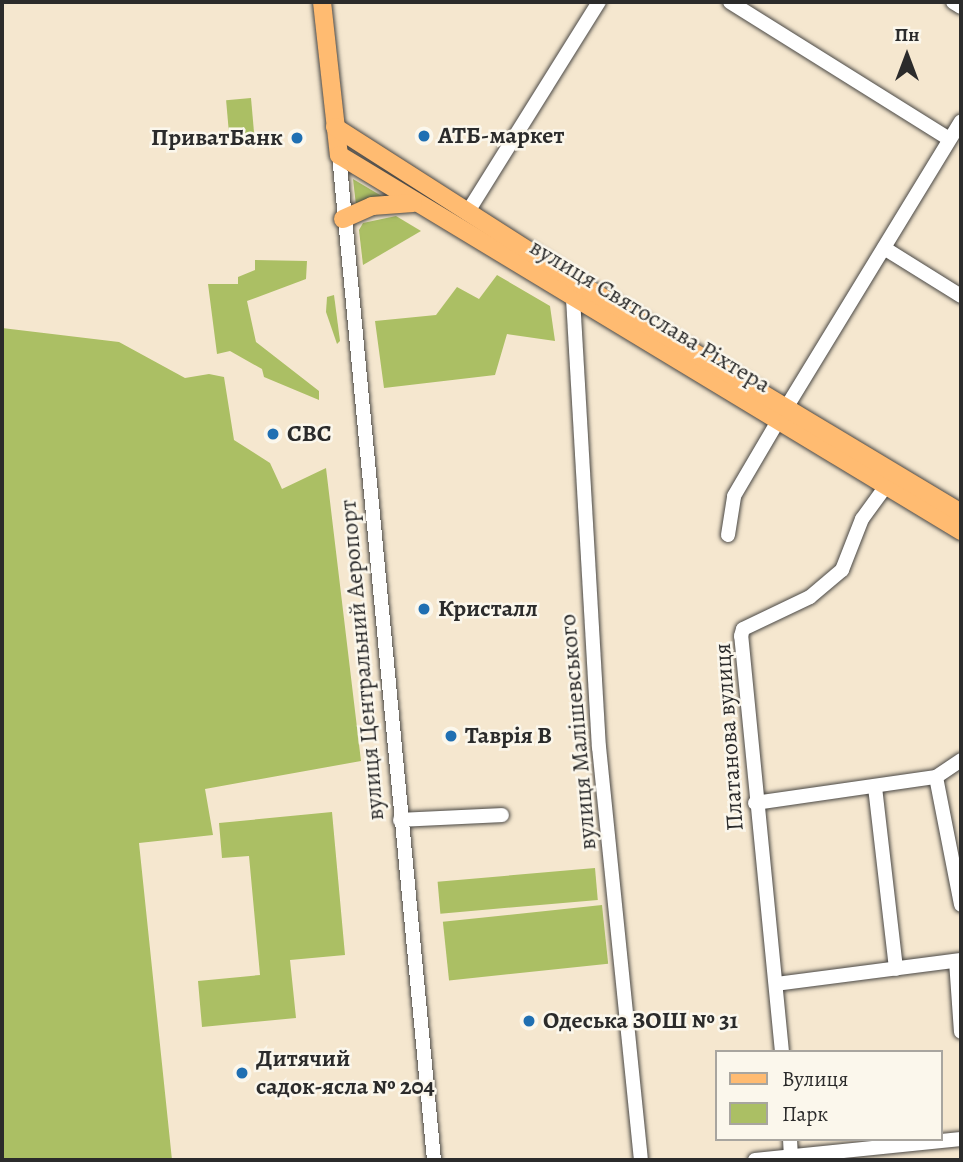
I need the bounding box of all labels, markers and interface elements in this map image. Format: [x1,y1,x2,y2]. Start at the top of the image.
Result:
north arrow [872,21,942,91]
text: Пн [895,22,919,48]
place label: АТБ-маркет [438,122,564,150]
place label: ПриватБанк [151,124,283,152]
marker: АТБ-маркет [416,128,432,144]
marker: ПриватБанк [289,130,305,146]
street label: вулиця Святослава Ріхтера [524,233,776,399]
place label: СВС [287,420,332,448]
marker: СВС [265,426,281,442]
street label: вулиця Центральний Аеропорт [334,498,390,822]
place label: Кристалл [438,595,538,623]
marker: Кристалл [416,601,432,617]
street label: вулиця Малішевського [553,613,603,851]
street label: Платанова вулиця [708,642,750,832]
place label: Таврія В [465,722,552,750]
marker: Таврія В [443,728,459,744]
place label: Одеська ЗОШ № 31 [543,1007,738,1035]
marker: Одеська ЗОШ № 31 [521,1013,537,1029]
place label: Дитячий садок-ясла № 204 [256,1045,435,1101]
legend [715,1050,942,1141]
marker: Дитячий садок-ясла № 204 [234,1065,250,1081]
text: Вулиця [782,1065,848,1093]
text: Парк [782,1100,828,1128]

